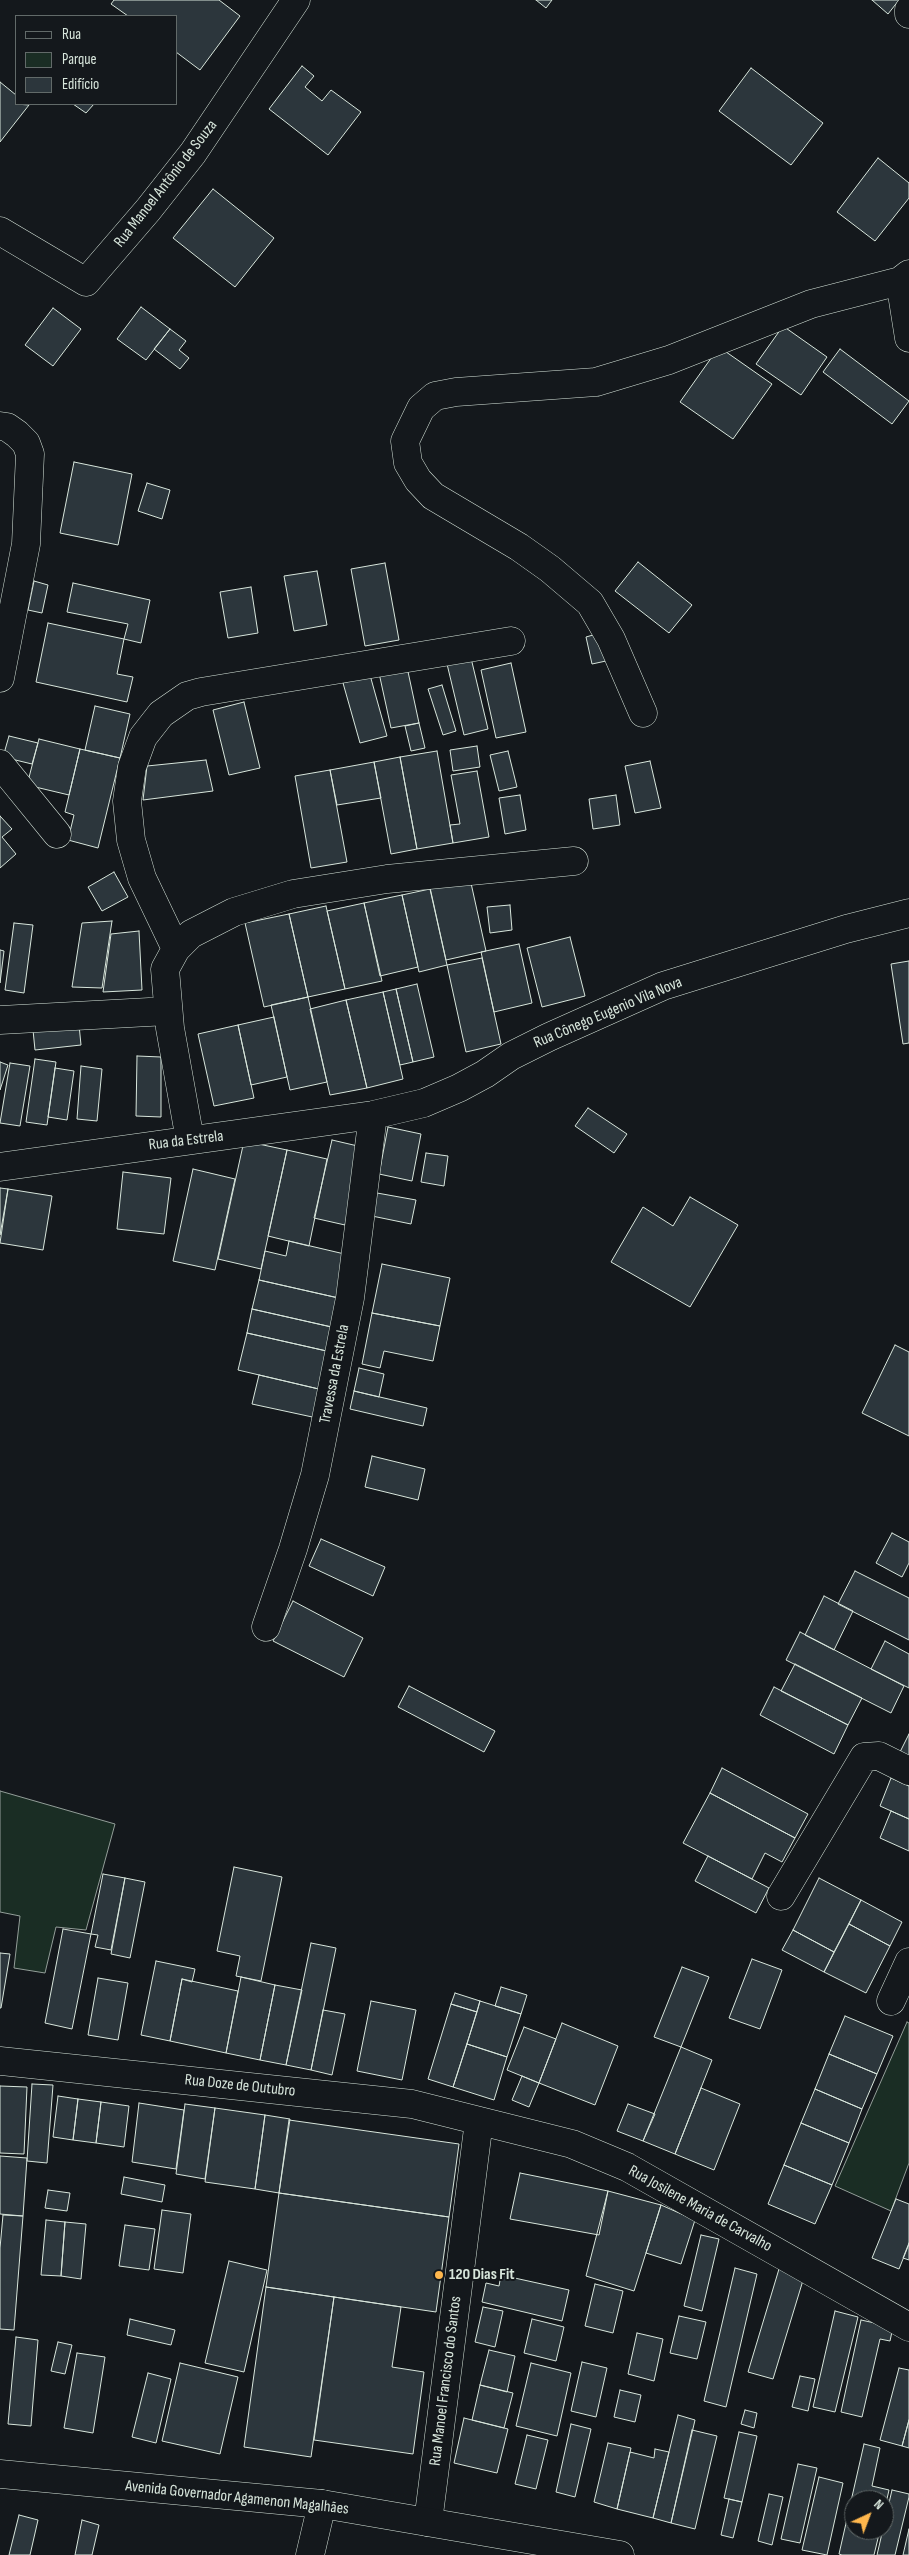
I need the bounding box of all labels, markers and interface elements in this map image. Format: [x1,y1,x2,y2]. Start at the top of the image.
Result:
legend [15,15,178,105]
text: Rua [62,25,81,44]
text: Parque [62,50,97,69]
text: Edifício [62,75,99,94]
street label: Rua Manoel Antônio de Souza [110,117,222,251]
street label: Rua Cônego Eugenio Vila Nova [531,973,685,1053]
street label: Rua da Estrela [147,1127,225,1155]
street label: Travessa da Estrela [316,1323,354,1425]
street label: Rua Doze de Outubro [184,2071,296,2101]
street label: Rua Josilene Maria de Carvalho [625,2162,775,2256]
place label: 120 Dias Fit [449,2265,515,2285]
marker: 120 Dias Fit [433,2269,445,2281]
street label: Rua Manoel Francisco do Santos [426,2295,466,2467]
street label: Avenida Governador Agamenon Magalhães [124,2477,350,2519]
north arrow [844,2490,894,2540]
text: N [870,2496,887,2513]

